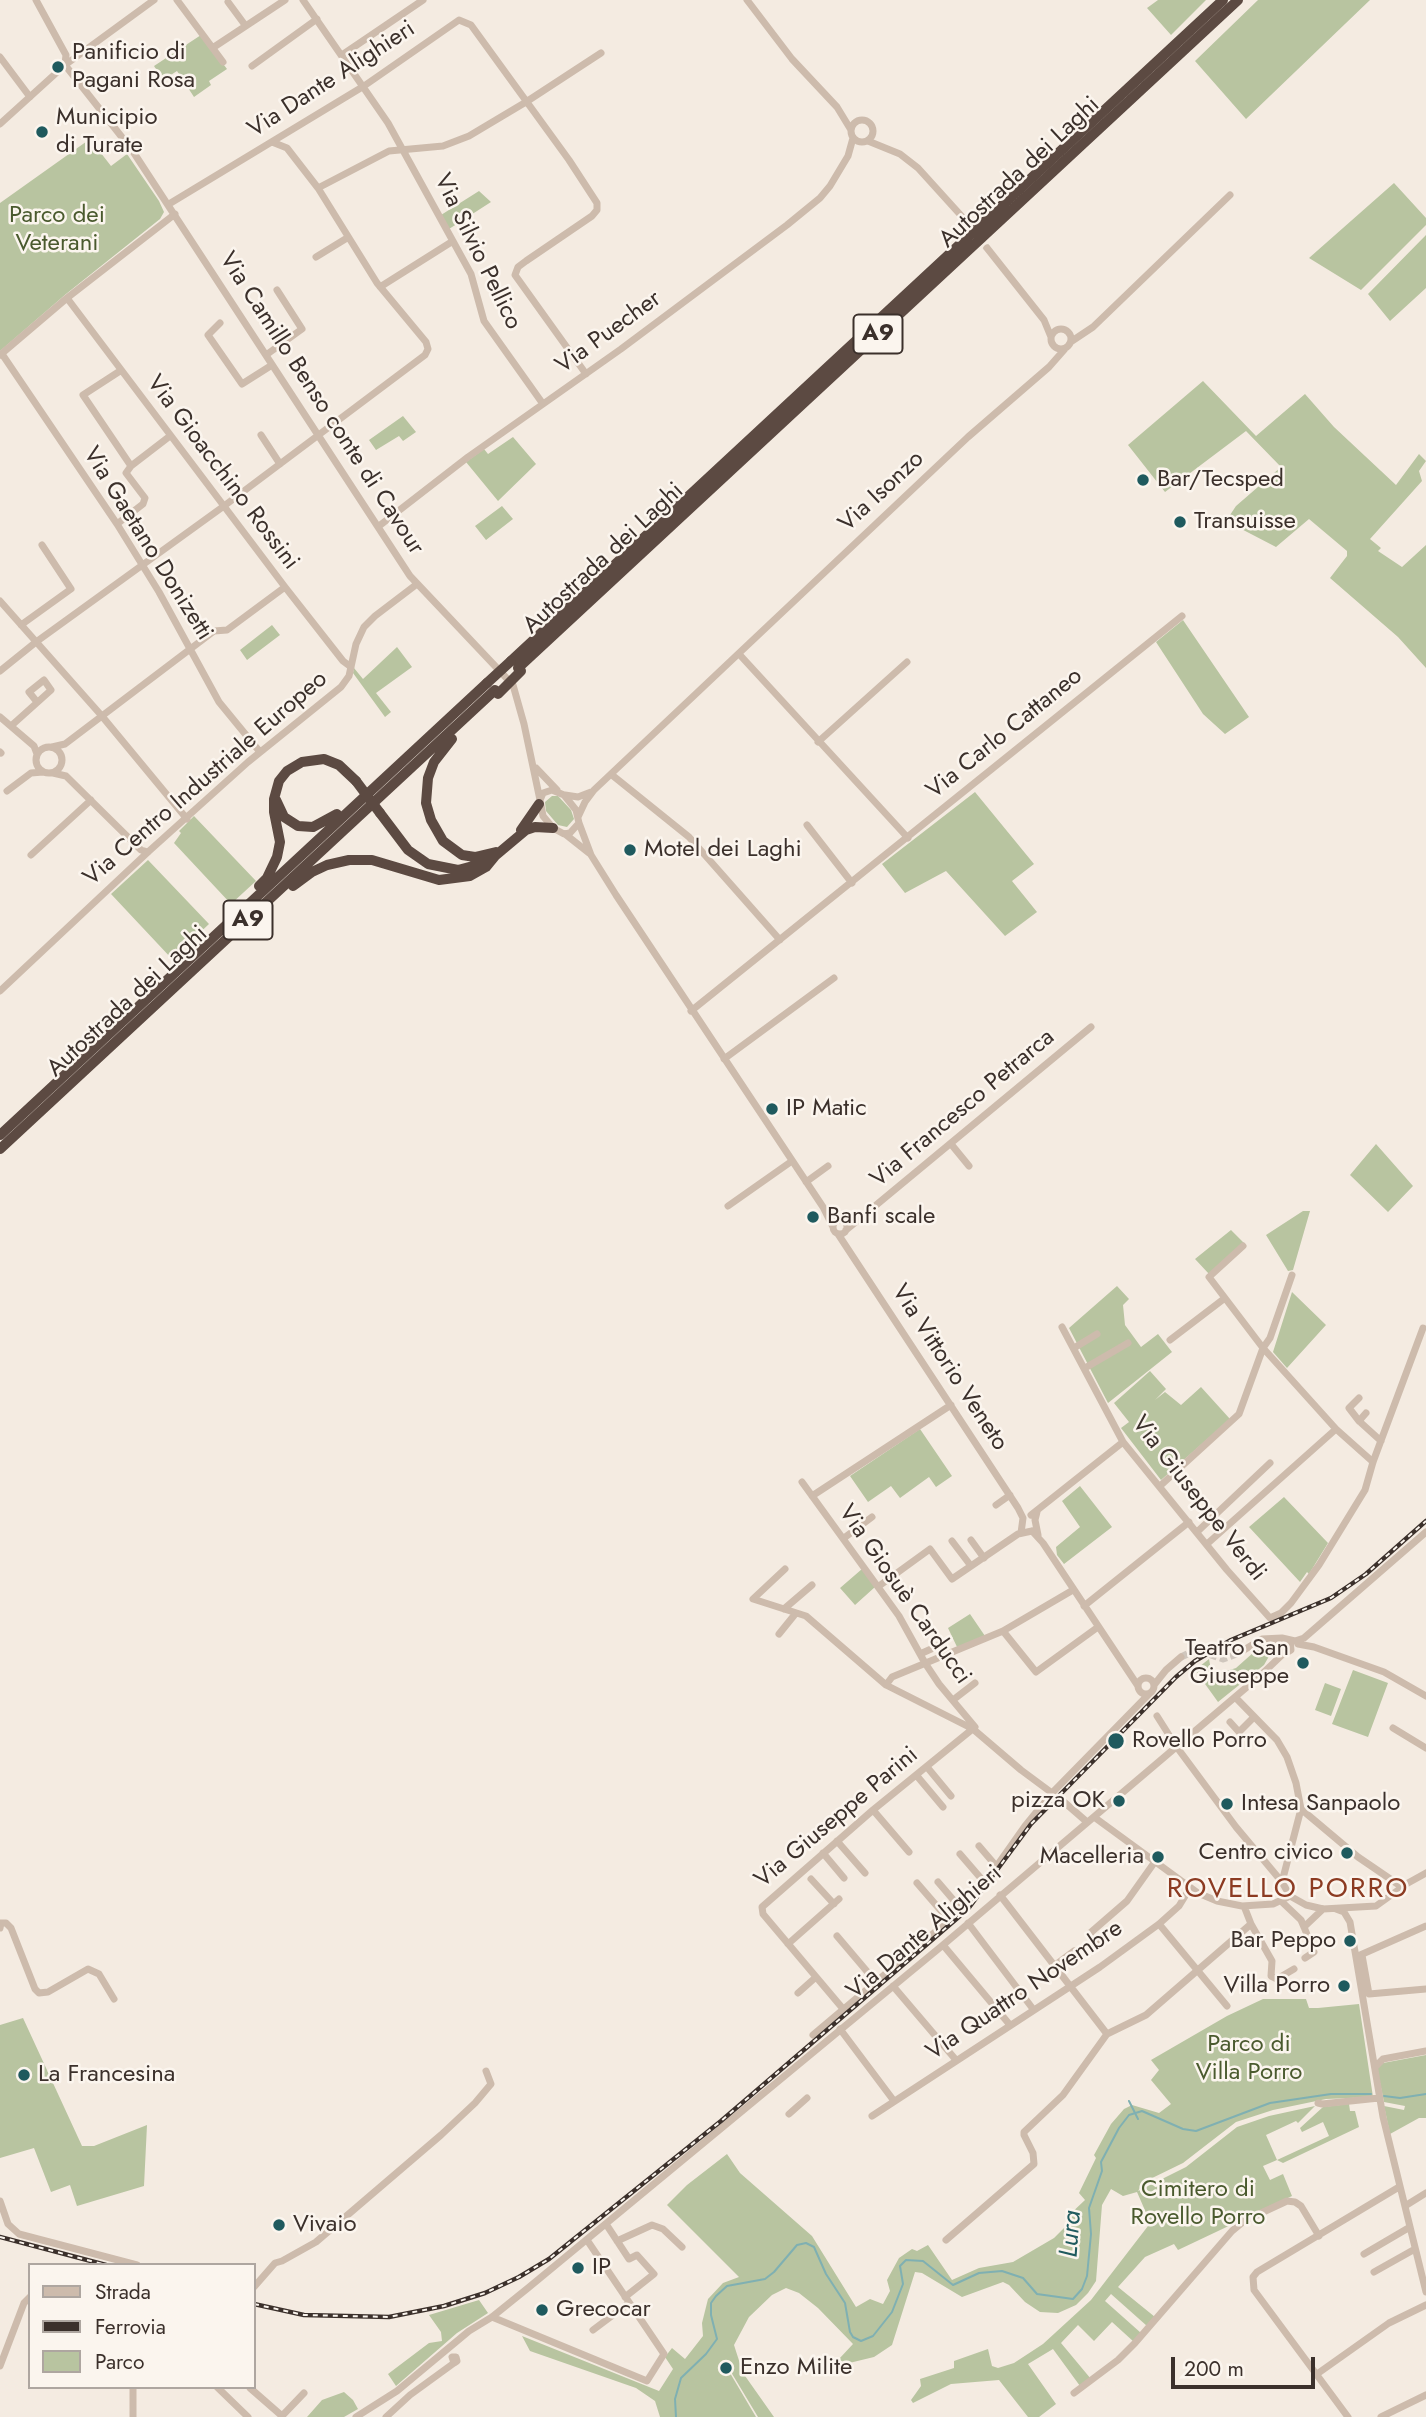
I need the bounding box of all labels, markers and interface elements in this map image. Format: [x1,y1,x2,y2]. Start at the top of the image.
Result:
street label: Via Dante Alighieri [243,15,421,145]
place label: Panificio di Pagani Rosa [72,39,195,95]
marker: Panificio di Pagani Rosa [50,59,66,75]
street label: Autostrada dei Laghi [934,91,1106,255]
place label: Municipio di Turate [56,104,158,160]
marker: Municipio di Turate [34,124,50,140]
street label: Via Silvio Pellico [427,170,527,334]
park label: Parco dei Veterani [9,202,105,258]
street label: Via Camillo Benso conte di Cavour [212,247,430,561]
street label: Via Puecher [551,285,667,381]
road number: A9 [854,314,903,354]
street label: Via Gioacchino Rossini [139,370,305,576]
street label: Via Gaetano Donizetti [76,442,218,646]
street label: Via Isonzo [833,445,931,539]
place label: Bar/Tecsped [1157,466,1284,494]
marker: Bar/Tecsped [1135,472,1151,488]
street label: Autostrada dei Laghi [518,477,690,641]
place label: Transuisse [1194,508,1296,536]
marker: Transuisse [1172,514,1188,530]
street label: Via Carlo Cattaneo [921,662,1089,806]
street label: Via Centro Industriale Europeo [78,665,334,893]
place label: Motel dei Laghi [644,836,802,864]
marker: Motel dei Laghi [622,842,638,858]
road number: A9 [224,900,272,939]
street label: Autostrada dei Laghi [42,920,214,1084]
street label: Via Francesco Petrarca [865,1024,1061,1194]
place label: IP Matic [786,1095,867,1123]
marker: IP Matic [764,1101,780,1117]
place label: Banfi scale [827,1203,935,1231]
marker: Banfi scale [805,1209,821,1225]
street label: Via Vittorio Veneto [885,1279,1013,1457]
street label: Via Giuseppe Verdi [1125,1411,1271,1587]
street label: Via Giosuè Carducci [831,1500,977,1690]
place label: Teatro San Giuseppe [1185,1635,1289,1691]
marker: Teatro San Giuseppe [1295,1655,1311,1671]
place label: Rovello Porro [1132,1727,1267,1755]
marker: Rovello Porro [1106,1731,1126,1751]
street label: Via Giuseppe Parini [749,1741,925,1895]
place label: pizza OK [1011,1787,1105,1815]
place label: Intesa Sanpaolo [1241,1790,1400,1818]
marker: pizza OK [1111,1793,1127,1809]
marker: Intesa Sanpaolo [1219,1796,1235,1812]
place label: Centro civico [1199,1839,1333,1867]
place label: Macelleria [1040,1843,1144,1871]
marker: Centro civico [1339,1845,1355,1861]
marker: Macelleria [1150,1849,1166,1865]
street label: Via Dante Alighieri [842,1860,1008,2006]
district label: ROVELLO PORRO [1168,1873,1408,1907]
street label: Via Quattro Novembre [922,1915,1128,2067]
place label: Bar Peppo [1230,1927,1336,1955]
marker: Bar Peppo [1342,1933,1358,1949]
place label: Villa Porro [1223,1972,1330,2000]
marker: Villa Porro [1336,1978,1352,1994]
park label: Parco di Villa Porro [1196,2031,1302,2087]
place label: La Francesina [38,2061,175,2089]
marker: La Francesina [16,2067,32,2083]
park label: Cimitero di Rovello Porro [1131,2176,1265,2232]
water label: Lura [1055,2209,1089,2259]
place label: Vivaio [293,2211,357,2239]
marker: Vivaio [271,2217,287,2233]
place label: IP [592,2254,611,2282]
marker: IP [570,2260,586,2276]
legend [28,2263,256,2389]
text: Strada [95,2277,151,2307]
place label: Grecocar [556,2296,651,2324]
marker: Grecocar [534,2302,550,2318]
text: Ferrovia [95,2312,166,2342]
scale bar [1174,2344,1318,2388]
text: Parco [95,2347,144,2377]
place label: Enzo Milite [740,2354,852,2382]
text: 200 m [1184,2354,1244,2384]
marker: Enzo Milite [718,2360,734,2376]

